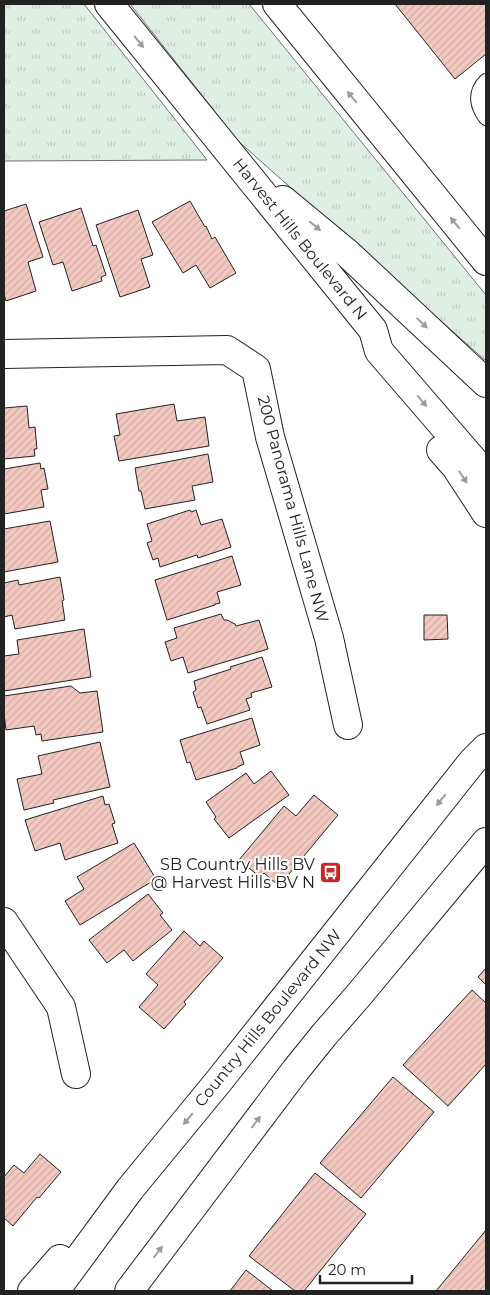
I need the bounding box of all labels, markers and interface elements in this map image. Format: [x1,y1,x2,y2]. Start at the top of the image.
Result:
one-way arrow [134,35,145,48]
one-way arrow [347,91,358,104]
street label: Harvest Hills Boulevard N [229,154,371,324]
one-way arrow [450,217,461,230]
one-way arrow [308,220,321,231]
one-way arrow [416,317,428,329]
street label: 200 Panorama Hills Lane NW [254,394,332,625]
one-way arrow [416,394,428,406]
one-way arrow [458,470,468,484]
one-way arrow [436,794,447,807]
place label: SB Country Hills BV @ Harvest Hills BV N [151,855,316,892]
bus stop icon: SB Country Hills BV @ Harvest Hills BV N [319,861,343,885]
street label: Country Hills Boulevard NW [191,925,346,1110]
one-way arrow [182,1112,193,1125]
one-way arrow [251,1115,261,1129]
one-way arrow [153,1246,164,1259]
scale bar [320,1252,412,1284]
text: 20 m [328,1260,366,1279]

